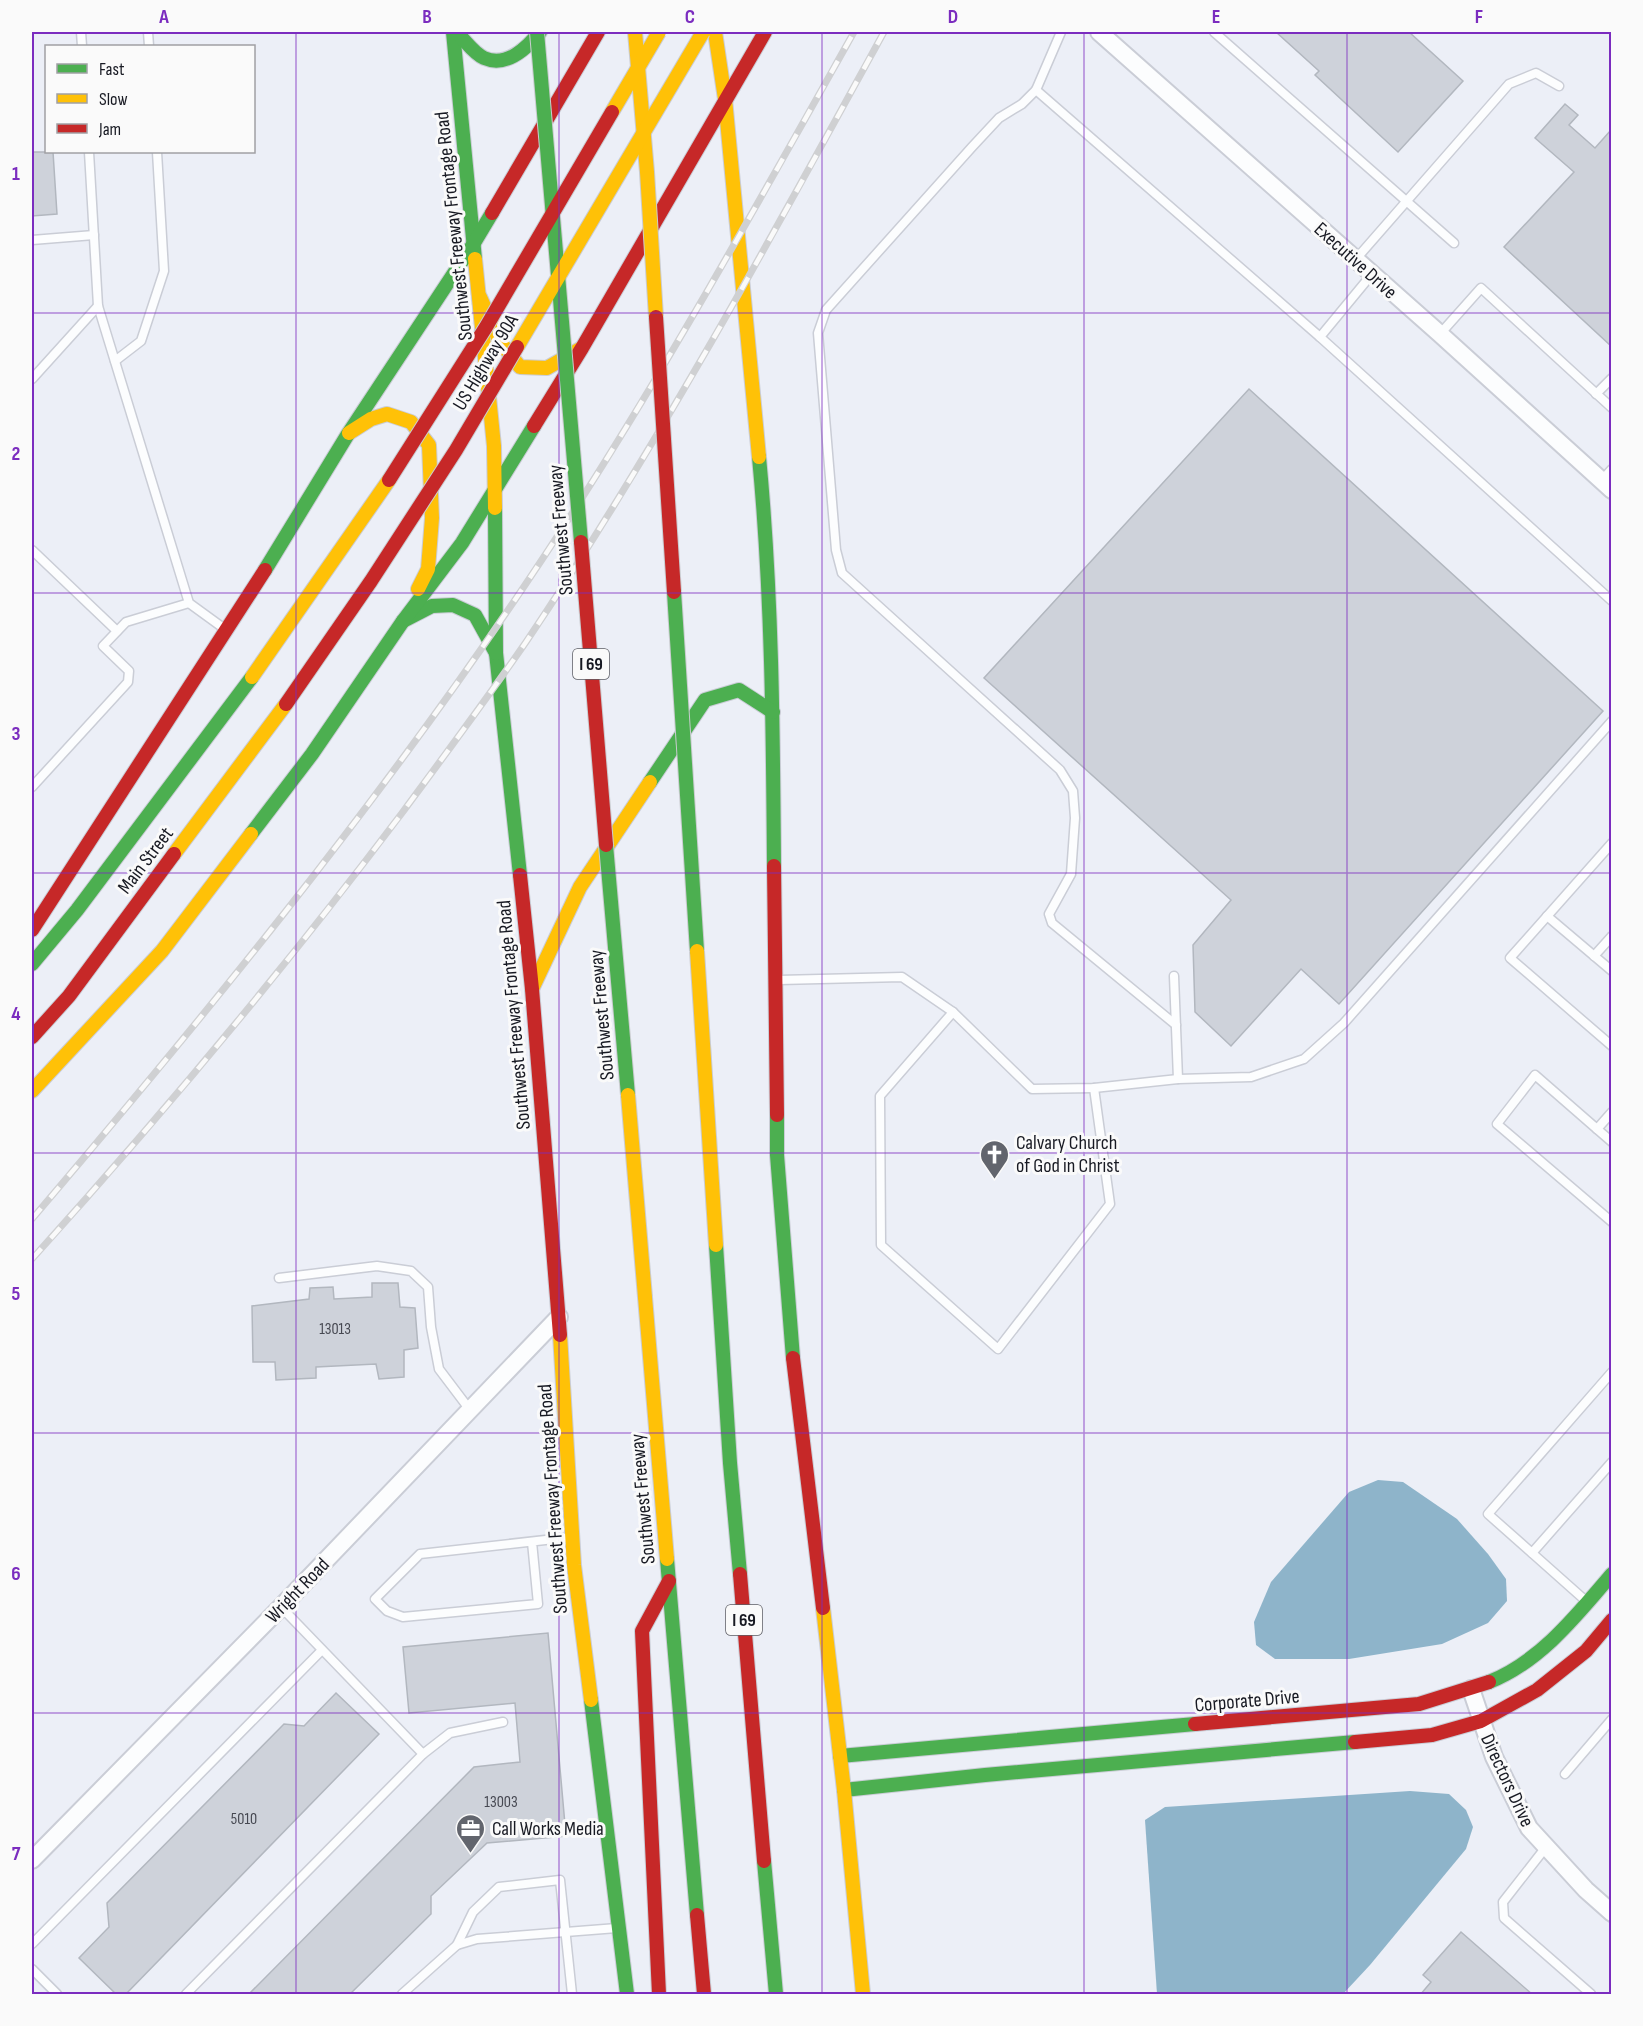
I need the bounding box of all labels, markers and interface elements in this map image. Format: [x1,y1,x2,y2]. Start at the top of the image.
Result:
text: A [158,5,169,29]
text: B [422,5,432,29]
text: C [685,5,695,29]
text: D [948,5,958,29]
text: E [1212,5,1220,29]
text: F [1475,5,1483,29]
legend [45,45,255,153]
text: Fast [99,59,125,80]
text: Slow [99,89,128,110]
street label: Southwest Freeway Frontage Road [430,110,478,342]
text: Jam [98,119,121,140]
text: 1 [12,162,20,186]
street label: Executive Drive [1309,217,1402,304]
street label: US Highway 90A [448,310,524,415]
text: 2 [12,442,20,466]
street label: Southwest Freeway [543,463,579,596]
road number: I 69 [573,649,609,679]
text: 3 [12,722,21,746]
street label: Main Street [113,823,179,899]
street label: Southwest Freeway Frontage Road [492,899,536,1131]
street label: Southwest Freeway [584,948,620,1081]
text: 4 [11,1002,21,1026]
place label: Calvary Church of God in Christ [1016,1131,1120,1178]
church icon: Calvary Church of God in Christ [979,1138,1011,1180]
text: 5 [12,1282,21,1306]
house number: 13013 [319,1320,351,1339]
street label: Southwest Freeway Frontage Road [533,1383,573,1615]
street label: Southwest Freeway [625,1432,661,1565]
street label: Wright Road [261,1553,335,1628]
text: 6 [11,1562,21,1586]
road number: I 69 [726,1605,762,1635]
street label: Corporate Drive [1194,1684,1301,1718]
street label: Directors Drive [1475,1730,1539,1831]
house number: 13003 [484,1793,518,1812]
house number: 5010 [231,1810,257,1829]
office icon: Call Works Media [455,1812,487,1854]
place label: Call Works Media [492,1817,604,1841]
text: 7 [12,1842,21,1866]

